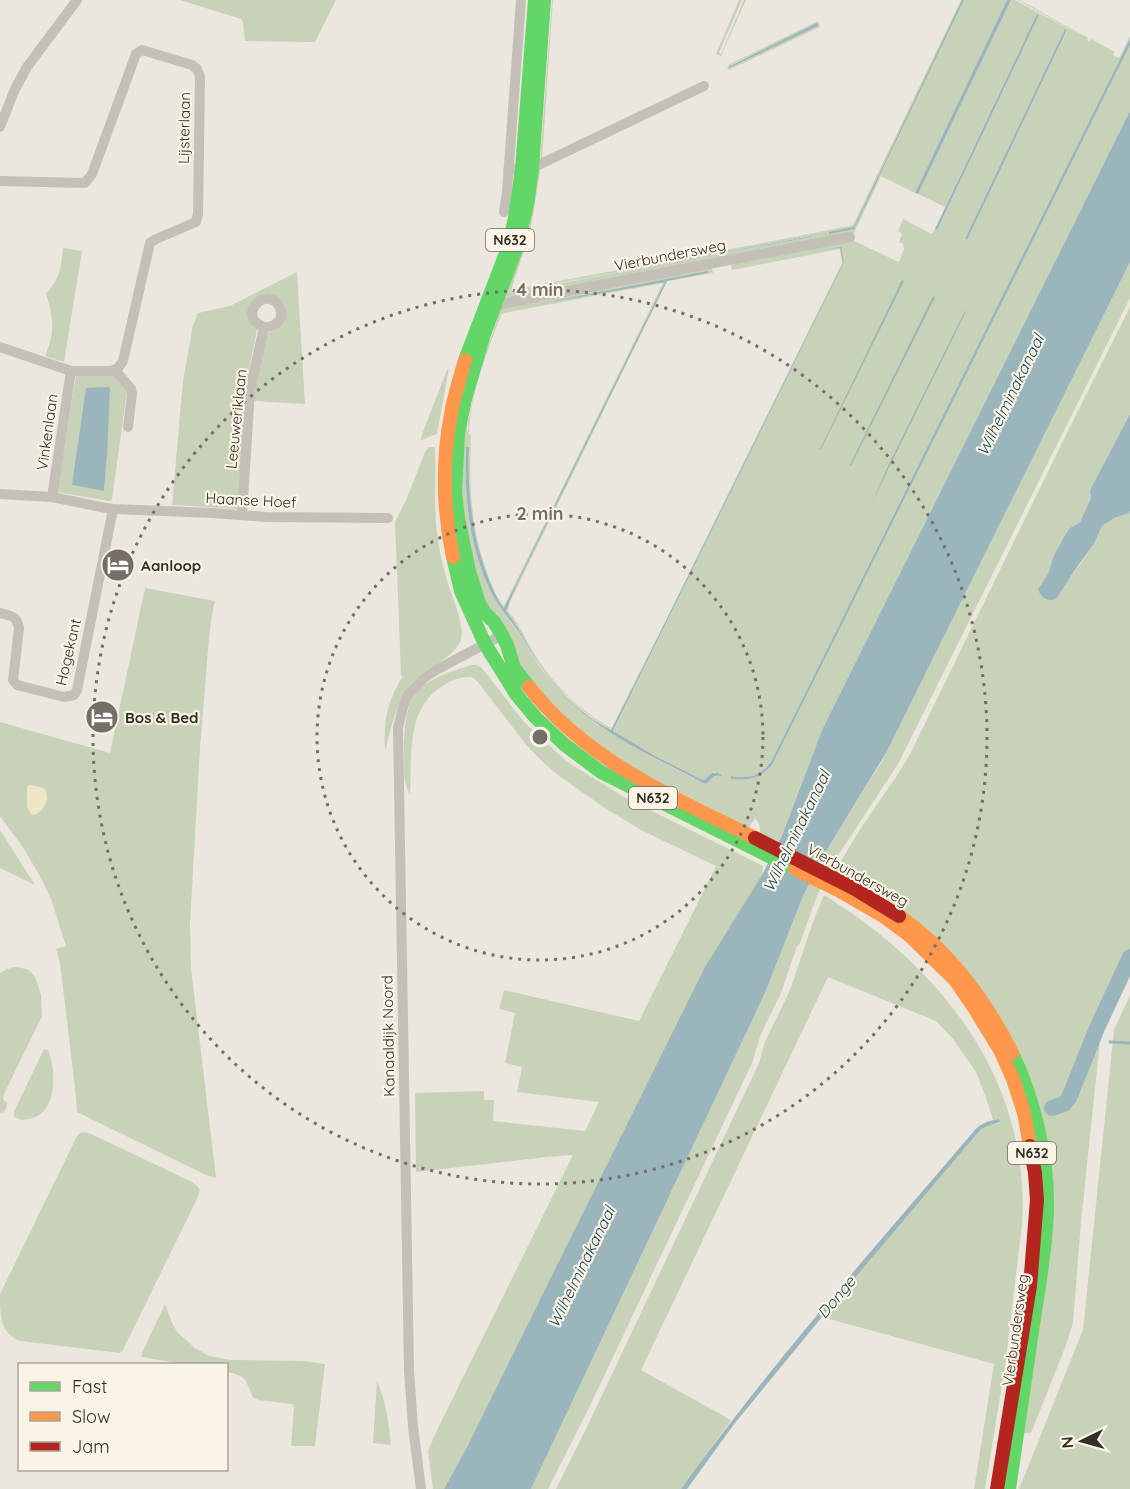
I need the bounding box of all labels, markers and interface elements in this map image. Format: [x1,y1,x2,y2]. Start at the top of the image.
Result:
street label: Lijsterlaan [174,92,194,164]
road number: N632 [486,229,534,251]
street label: Vierbundersweg [613,235,727,275]
text: 4 min [516,278,564,301]
water label: Wilhelminakanaal [972,329,1049,459]
street label: Leeuweriklaan [221,368,251,470]
street label: Vinkenlaan [32,392,62,472]
street label: Haanse Hoef [205,488,298,512]
text: 2 min [517,502,563,525]
hotel icon: Aanloop [100,547,136,583]
place label: Aanloop [141,556,201,575]
street label: Hogekant [51,617,85,687]
hotel icon: Bos & Bed [84,699,120,735]
place label: Bos & Bed [125,708,199,727]
centre of rings [530,727,550,747]
water label: Wilhelminakanaal [758,765,835,895]
road number: N632 [629,787,677,809]
street label: Vierbundersweg [804,839,912,911]
street label: Kanaaldijk Noord [377,975,399,1097]
road number: N632 [1008,1142,1056,1164]
water label: Wilhelminakanaal [543,1201,620,1331]
water label: Donge [813,1271,860,1322]
street label: Vierbundersweg [998,1273,1032,1387]
legend [18,1363,228,1471]
text: Fast [72,1375,107,1398]
text: Slow [72,1405,110,1428]
north arrow [1052,1411,1112,1471]
text: Jam [72,1435,110,1458]
text: N [1057,1436,1078,1449]

